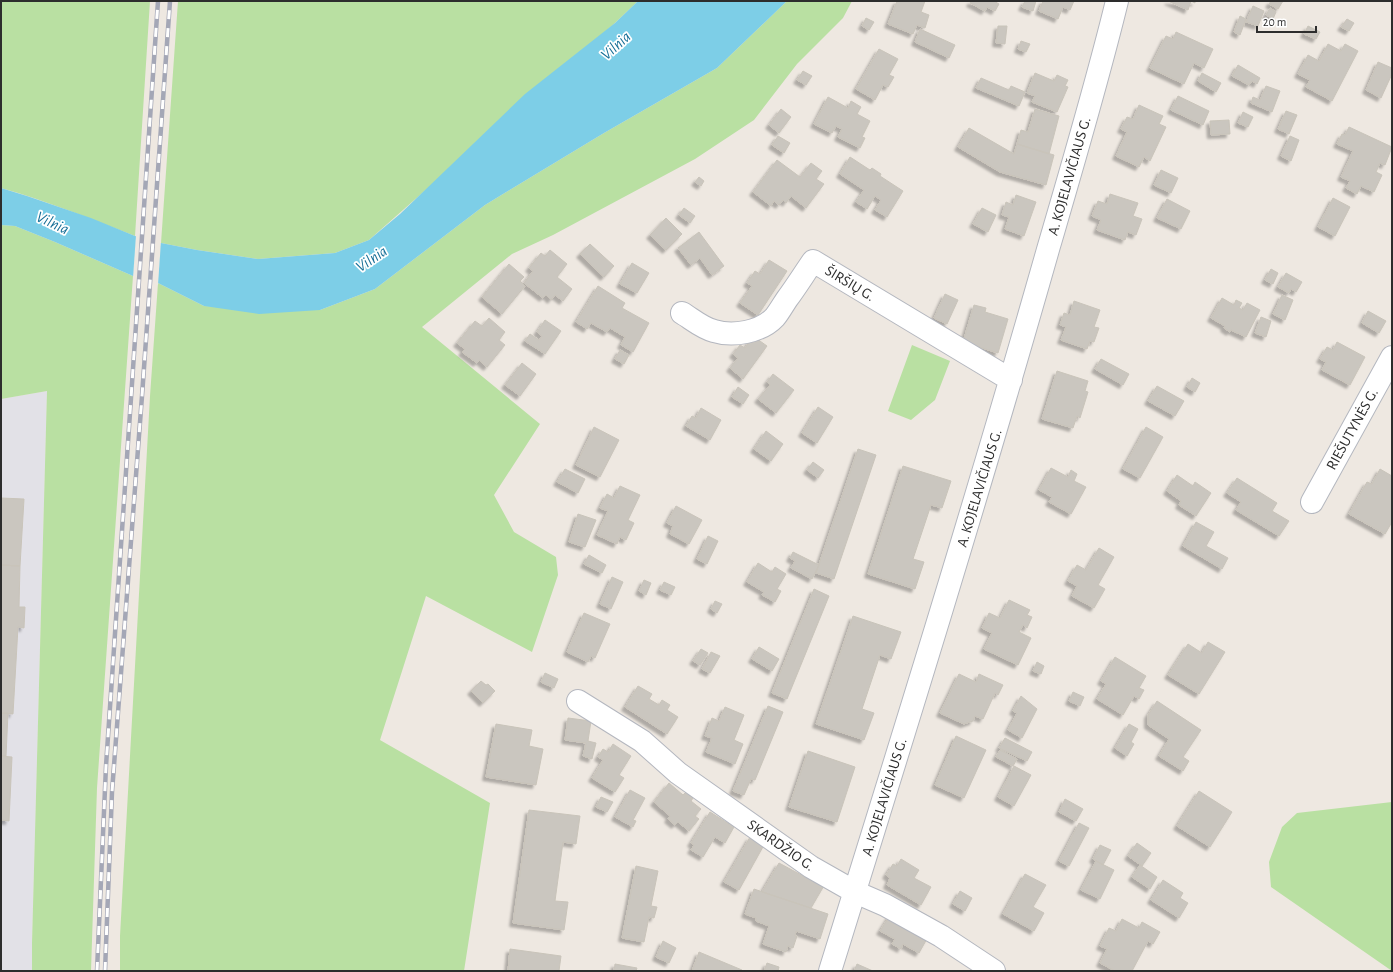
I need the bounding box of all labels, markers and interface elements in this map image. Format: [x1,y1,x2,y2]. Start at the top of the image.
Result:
scale bar [1257,8,1316,34]
text: 20 m [1263,16,1286,28]
water label: Vilnia [598,28,634,63]
street label: A. KOJELAVIČIAUS G. [1044,115,1094,237]
water label: Vilnia [34,208,71,237]
water label: Vilnia [353,243,390,275]
street label: ŠIRŠIŲ G. [822,262,878,304]
street label: RIEŠUTYNĖS G. [1322,385,1381,473]
street label: A. KOJELAVIČIAUS G. [953,427,1005,549]
street label: A. KOJELAVIČIAUS G. [858,736,910,858]
street label: SKARDŽIO G. [744,816,818,874]

